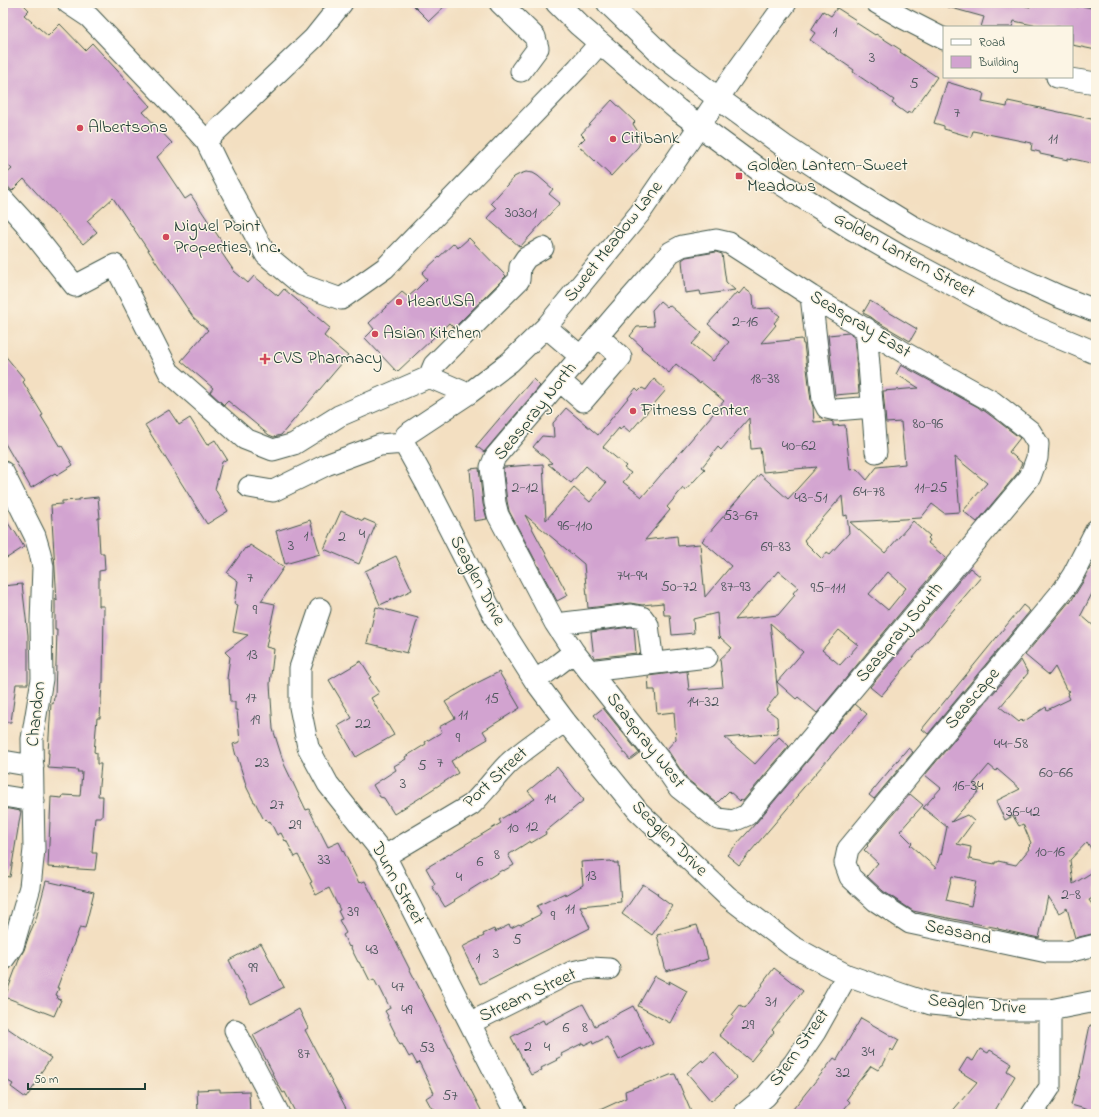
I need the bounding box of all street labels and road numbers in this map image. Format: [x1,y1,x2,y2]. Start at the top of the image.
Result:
street label: Sweet Meadow Lane [558,175,670,308]
street label: Golden Lantern Street [828,206,980,306]
street label: Seaspray East [804,285,916,365]
street label: Seaspray North [488,357,584,467]
street label: Seaglen Drive [441,531,512,632]
street label: Seaspray South [850,577,950,689]
street label: Seascape [939,662,1007,736]
street label: Chandon [21,680,53,748]
street label: Seaspray West [599,688,691,794]
street label: Port Street [458,741,534,815]
street label: Seaglen Drive [624,795,714,884]
street label: Dunn Street [363,837,430,930]
street label: Seasand [922,913,994,953]
street label: Stream Street [475,962,581,1030]
street label: Seaglen Drive [927,988,1028,1023]
street label: Stern Street [764,1004,836,1092]

